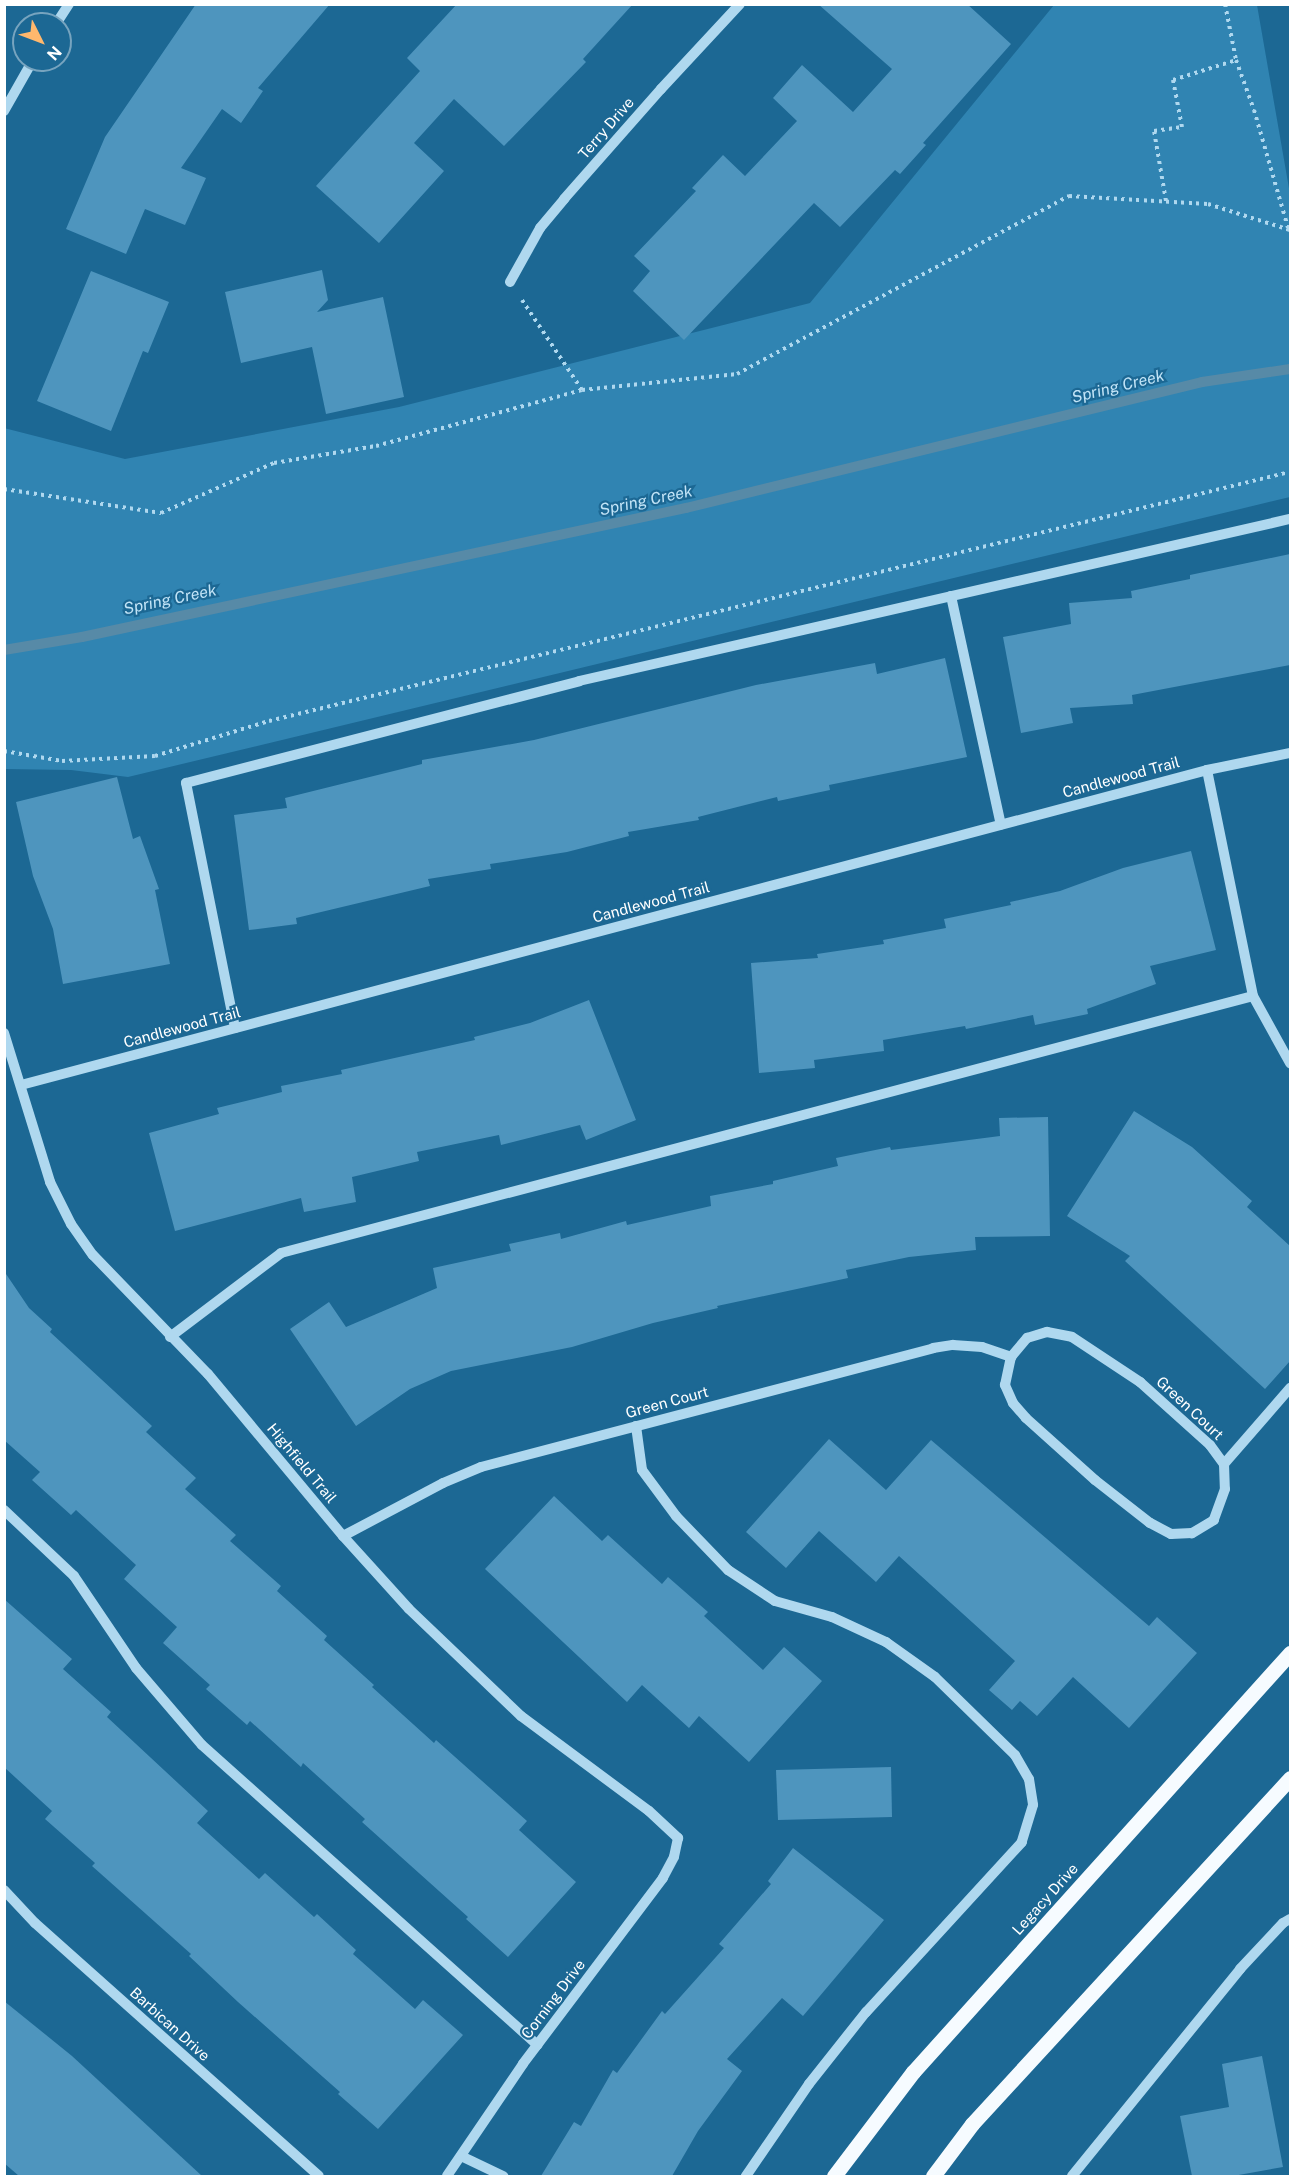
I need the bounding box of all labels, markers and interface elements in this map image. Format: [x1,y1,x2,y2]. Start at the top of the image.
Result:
north arrow [12,12,72,72]
text: N [43,42,66,64]
street label: Terry Drive [574,93,638,163]
water label: Spring Creek [1070,366,1166,408]
water label: Spring Creek [598,482,694,520]
water label: Spring Creek [122,581,218,619]
street label: Candlewood Trail [1060,753,1182,801]
street label: Candlewood Trail [590,878,712,926]
street label: Candlewood Trail [121,1003,243,1051]
street label: Green Court [1153,1372,1227,1444]
street label: Green Court [624,1382,710,1422]
street label: Highfield Trail [263,1420,341,1506]
street label: Legacy Drive [1008,1860,1082,1938]
street label: Corning Drive [517,1956,589,2042]
street label: Barbican Drive [126,1983,214,2065]

